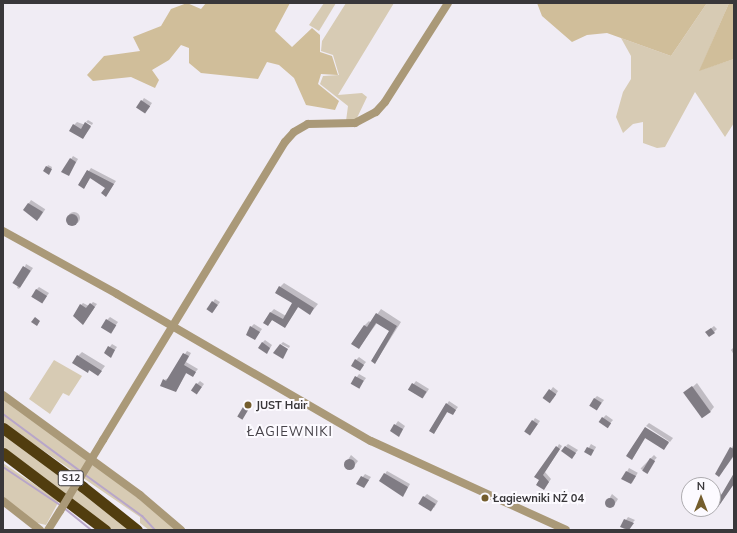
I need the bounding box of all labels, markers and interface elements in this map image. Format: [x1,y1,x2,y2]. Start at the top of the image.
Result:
place label: JUST Hair [256,398,307,412]
marker: JUST Hair [243,400,253,410]
district label: ŁAGIEWNIKI [247,423,333,439]
road number: S12 [57,470,85,486]
north arrow [681,477,721,517]
text: N [697,479,705,493]
place label: Łagiewniki NŻ 04 [493,491,584,505]
marker: Łagiewniki NŻ 04 [480,493,490,503]

